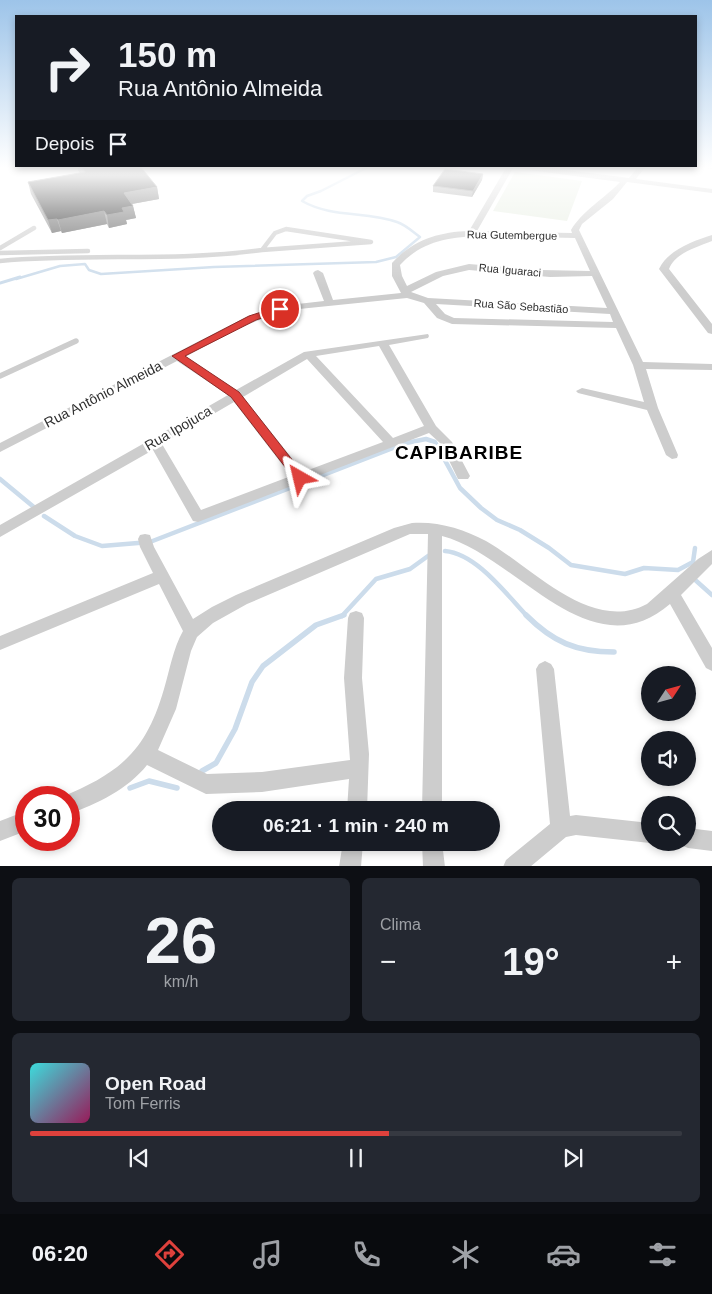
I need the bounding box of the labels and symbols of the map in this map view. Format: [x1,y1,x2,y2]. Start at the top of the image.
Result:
street label: Rua Gutembergue [467,228,557,242]
street label: Rua Iguaraci [478,261,542,279]
pin [259,288,301,330]
street label: Rua São Sebastião [473,297,569,315]
street label: Rua Antônio Almeida [41,357,165,431]
street label: Rua Ipojuca [142,402,215,454]
district label: CAPIBARIBE [395,442,523,463]
position arrow [273,451,325,503]
north arrow [641,666,696,721]
speed limit sign: 30 [15,786,80,851]

